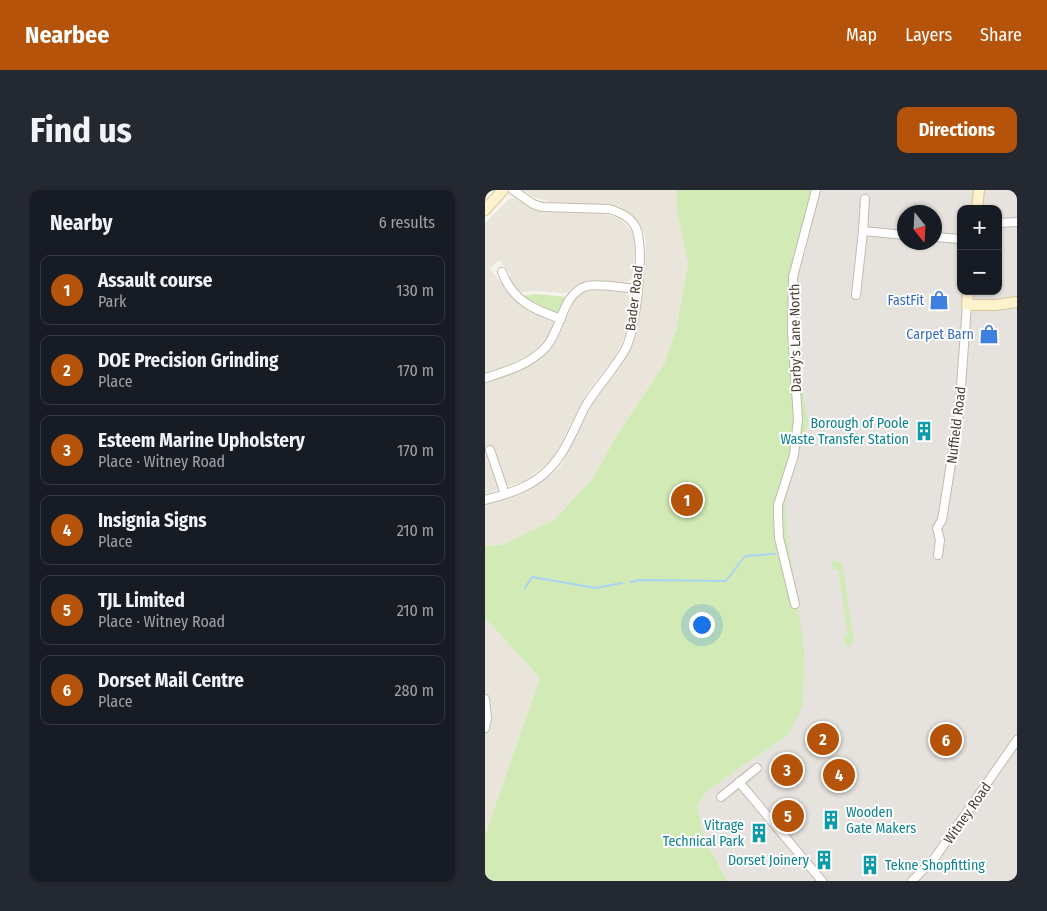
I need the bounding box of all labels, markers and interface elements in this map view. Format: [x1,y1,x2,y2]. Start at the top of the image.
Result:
text: Nearbee [25,21,109,49]
text: Map [846,24,877,46]
text: Layers [905,24,952,46]
text: Share [980,24,1022,46]
button: Directions [897,107,1017,153]
text: Find us [30,109,132,151]
north arrow [897,205,942,250]
map controls [957,205,1002,295]
button: + [957,205,1002,250]
text: Nearby [50,210,112,236]
text: 6 results [379,213,435,232]
button: − [957,250,1002,295]
street label: Bader Road [622,264,647,332]
text: Assault course [98,269,213,292]
text: 1 [64,281,70,300]
text: 130 m [396,281,434,300]
street label: Darby's Lane North [786,284,805,392]
shop icon: FastFit [928,289,950,311]
text: Park [98,292,126,311]
place label: FastFit [888,292,924,309]
shop icon: Carpet Barn [978,323,1000,345]
place label: Carpet Barn [906,326,974,343]
text: DOE Precision Grinding [98,349,278,372]
text: 2 [63,361,71,380]
text: 170 m [397,361,434,380]
text: Place [98,372,133,391]
street label: Nuffield Road [943,385,970,465]
place label: Borough of Poole Waste Transfer Station [781,415,909,448]
building icon: Borough of Poole Waste Transfer Station [913,420,935,442]
text: Esteem Marine Upholstery [98,429,305,452]
text: 3 [63,441,71,460]
text: 170 m [397,441,434,460]
text: Place · Witney Road [98,452,225,471]
pin: 1 [671,481,703,519]
text: Insignia Signs [98,509,207,532]
text: 4 [63,521,71,540]
text: 210 m [397,521,434,540]
text: Place [98,532,133,551]
text: TJL Limited [98,589,185,612]
text: 5 [63,601,71,620]
text: 210 m [397,601,434,620]
text: Place · Witney Road [98,612,225,631]
your location [689,612,715,638]
text: Dorset Mail Centre [98,669,244,692]
text: 6 [63,681,71,700]
text: 280 m [395,681,434,700]
text: Place [98,692,133,711]
pin: 2 [807,720,839,758]
pin: 6 [930,721,962,759]
pin: 3 [771,751,803,789]
pin: 4 [823,756,855,794]
street label: Witney Road [940,779,995,847]
pin: 5 [772,797,804,835]
place label: Wooden Gate Makers [846,804,916,837]
building icon: Wooden Gate Makers [820,809,842,831]
place label: Vitrage Technical Park [663,817,744,850]
building icon: Vitrage Technical Park [748,822,770,844]
building icon: Dorset Joinery [813,849,835,871]
place label: Dorset Joinery [728,852,810,869]
building icon: Tekne Shopfitting [859,854,881,876]
place label: Tekne Shopfitting [885,857,985,874]

